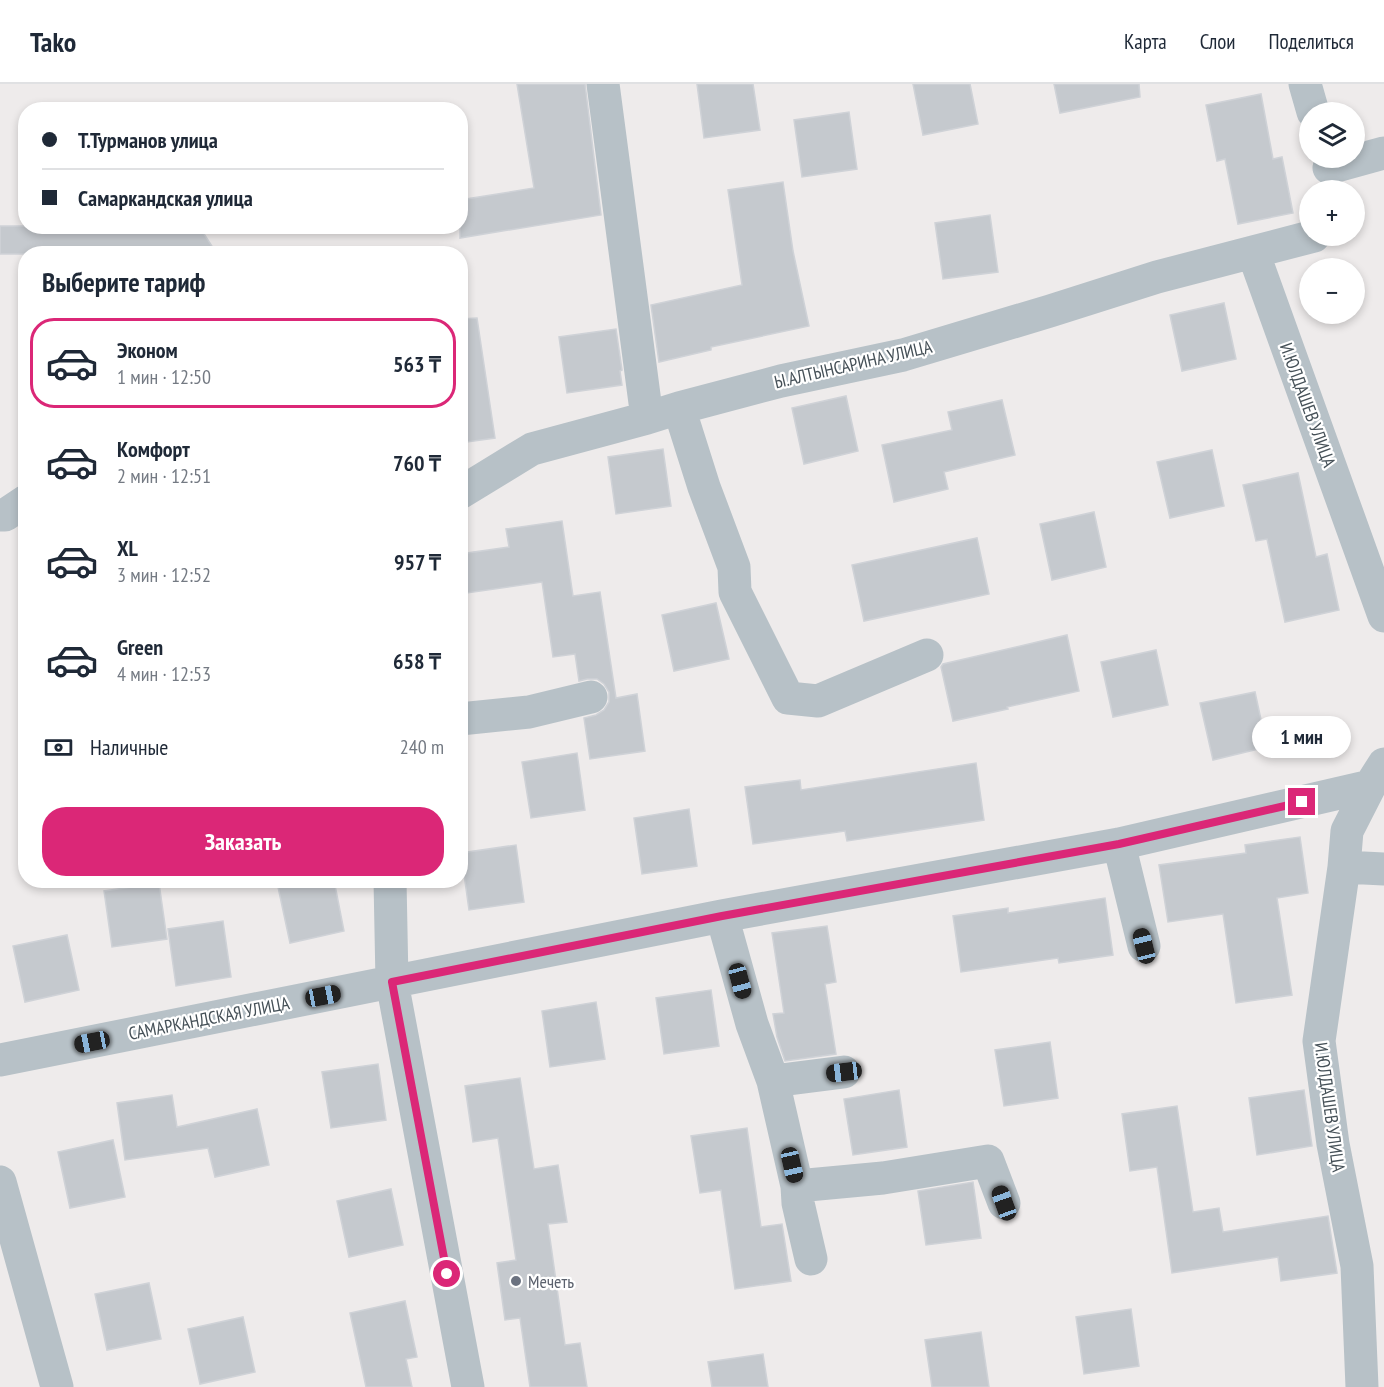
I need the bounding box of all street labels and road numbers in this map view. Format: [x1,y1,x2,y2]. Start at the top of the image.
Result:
street label: Ы.АЛТЫНСАРИНА УЛИЦА [772,335,935,393]
street label: И.ЮЛДАШЕВ УЛИЦА [1275,340,1341,471]
street label: САМАРКАНДСКАЯ УЛИЦА [127,991,292,1045]
street label: И.ЮЛДАШЕВ УЛИЦА [1310,1041,1351,1174]

